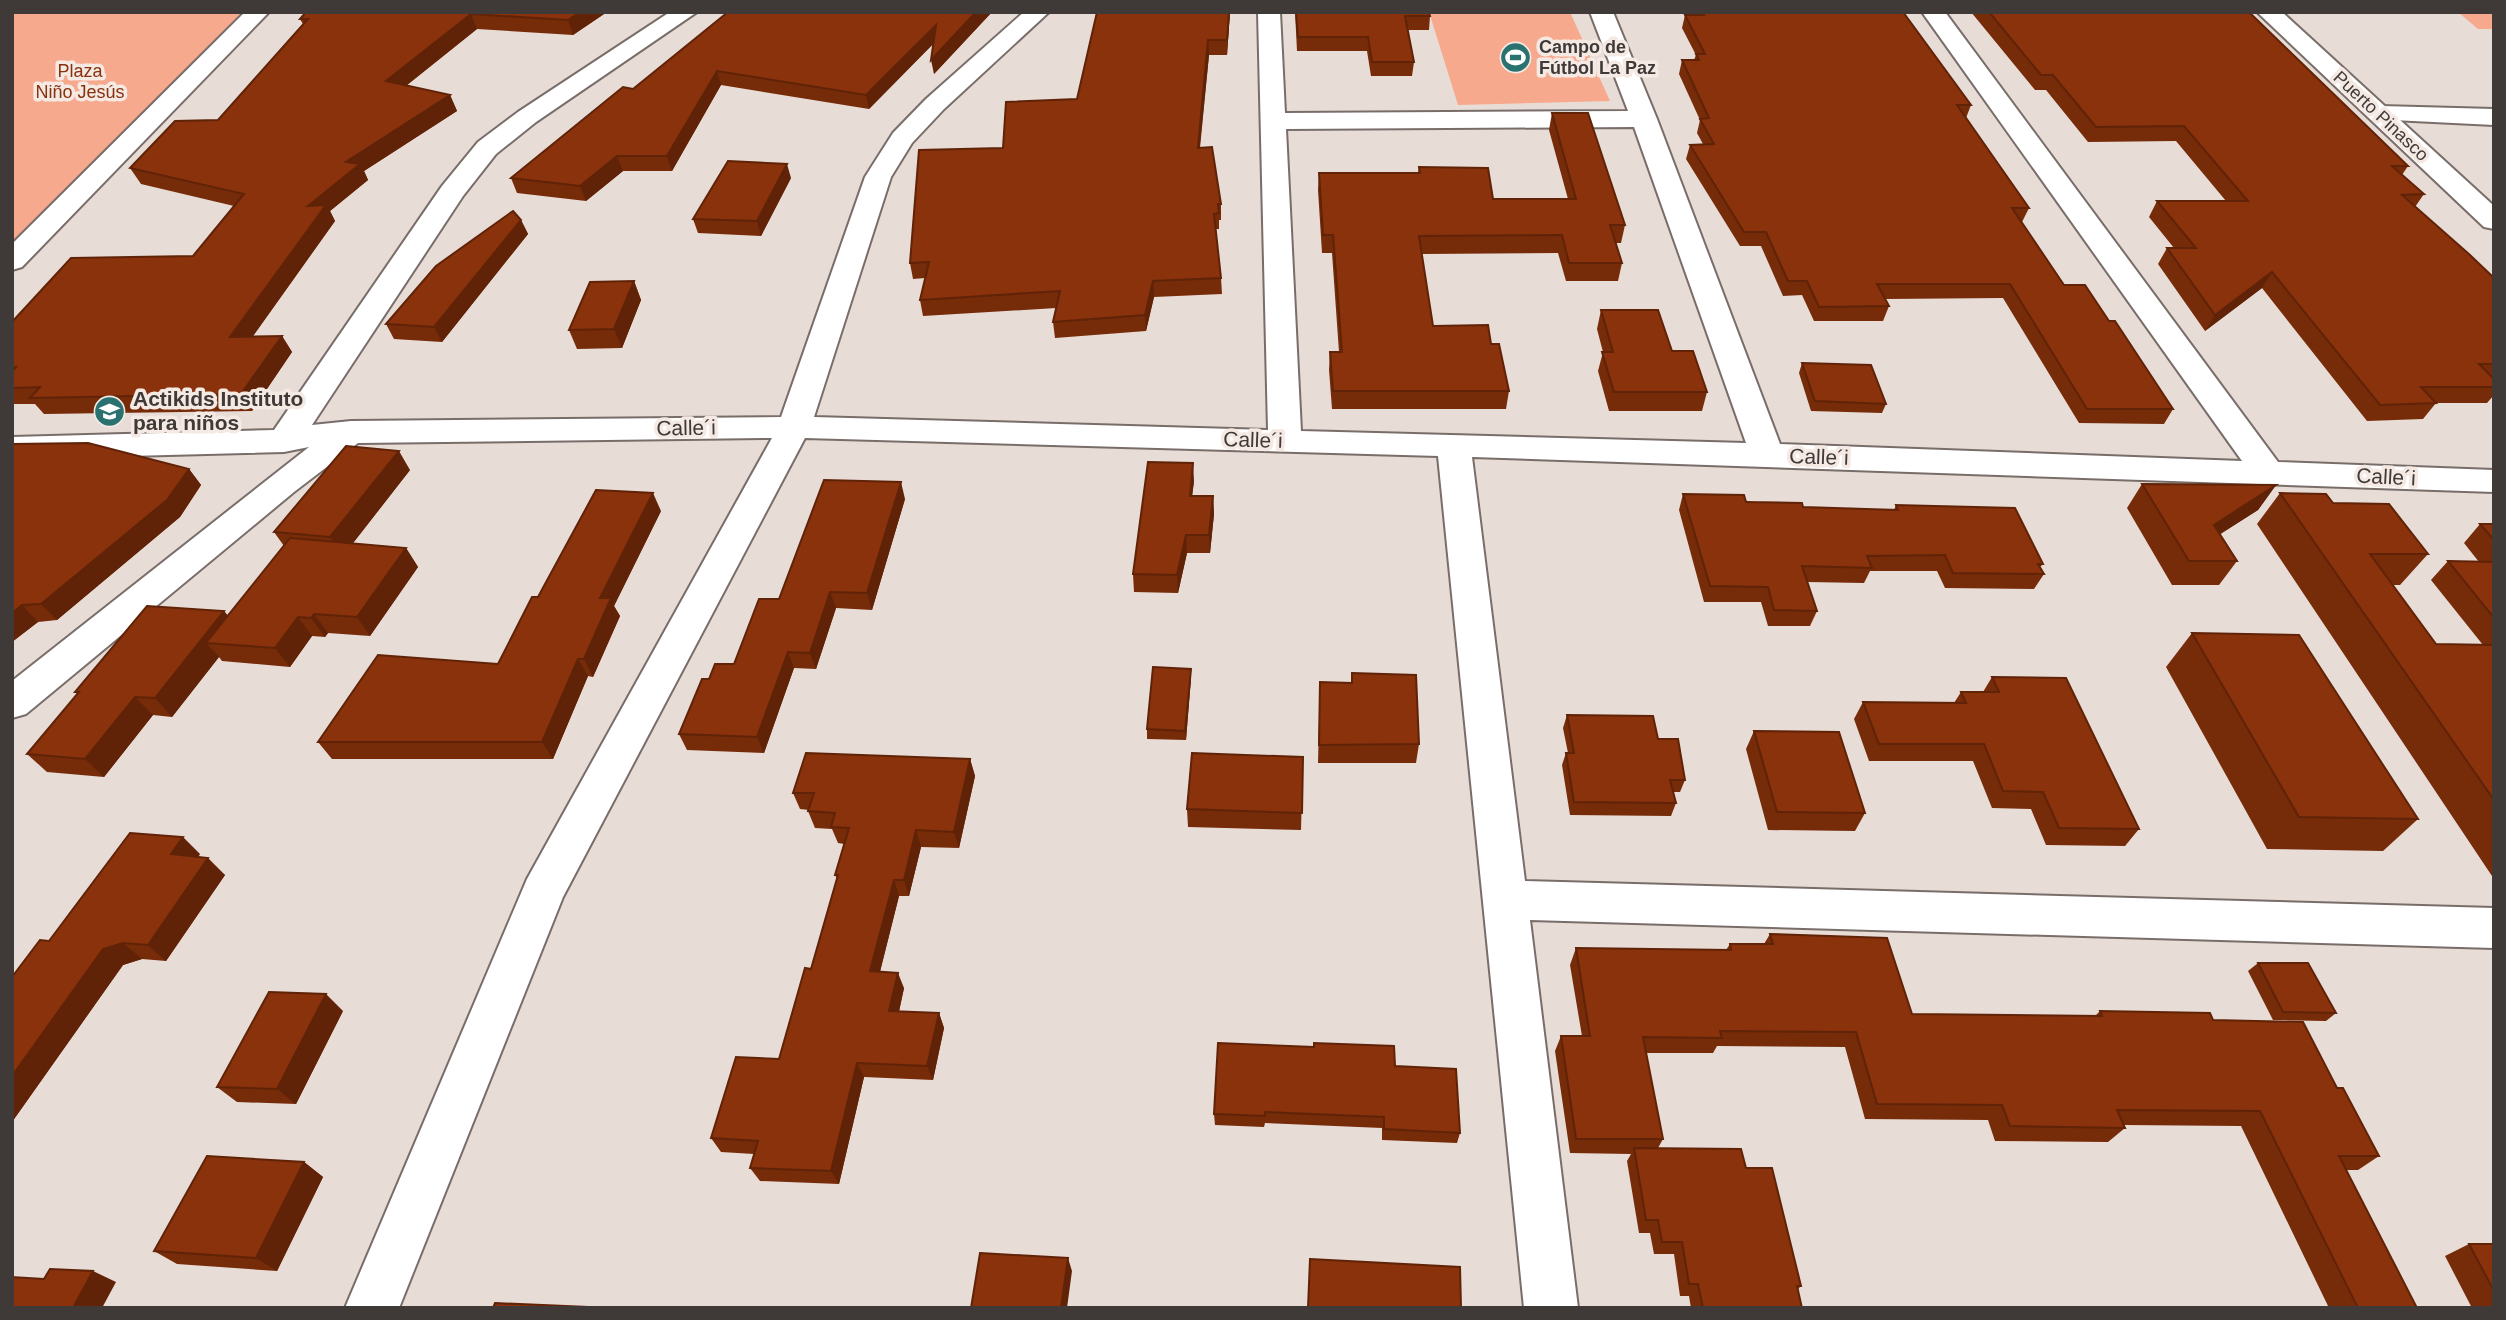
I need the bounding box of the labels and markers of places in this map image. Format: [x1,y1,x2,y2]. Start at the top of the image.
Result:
place label: Campo de Fútbol La Paz [1539,37,1656,78]
sports icon: Campo de Fútbol La Paz [1499,40,1533,74]
place label: Actikids Instituto para niños [133,387,303,434]
school or university icon: Actikids Instituto para niños [93,394,127,428]

